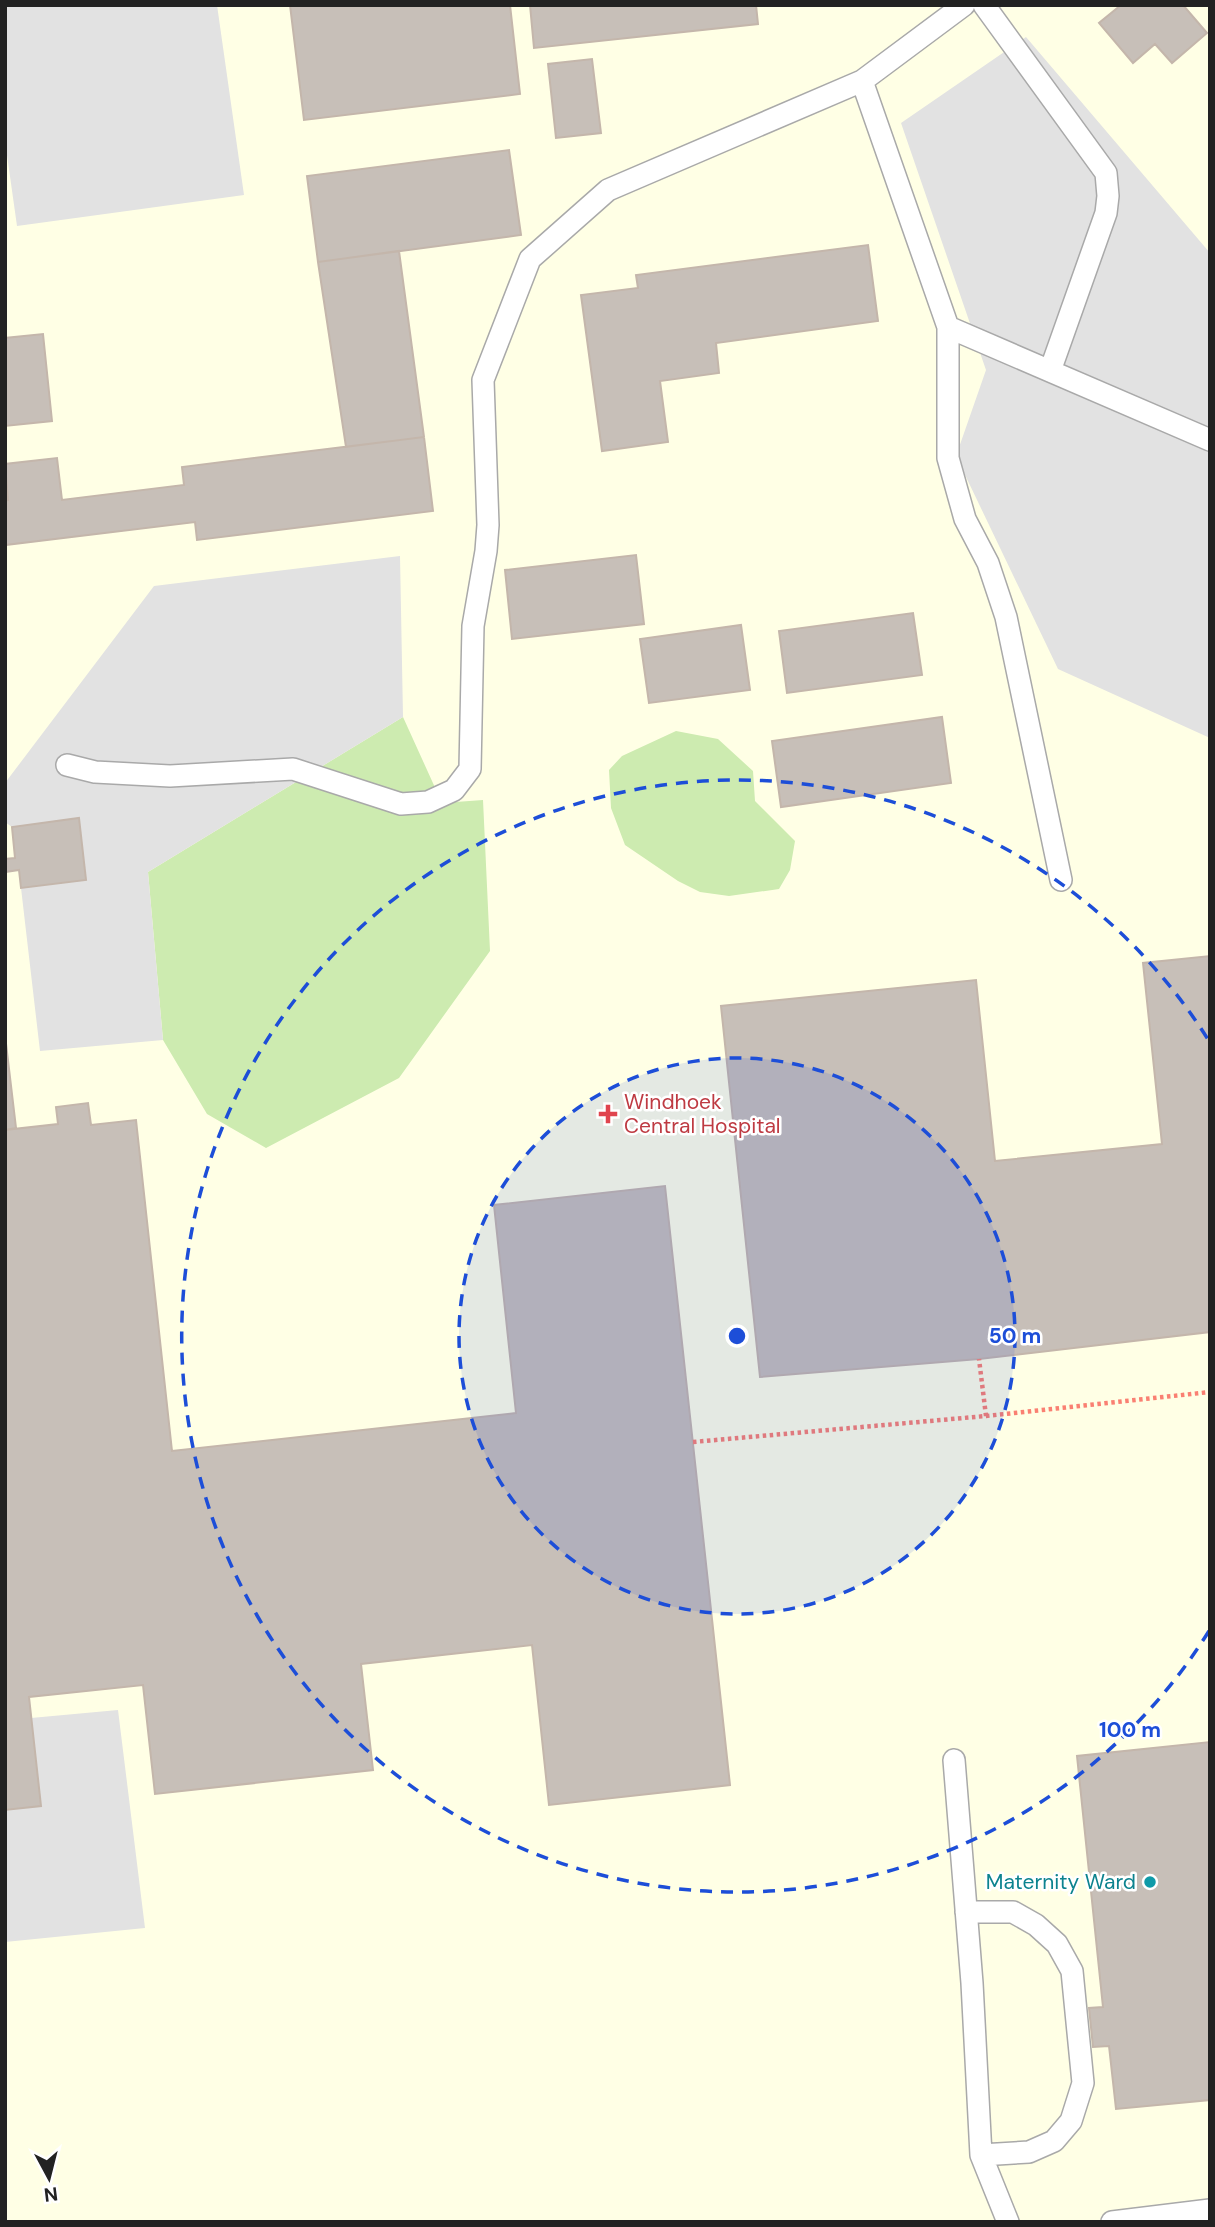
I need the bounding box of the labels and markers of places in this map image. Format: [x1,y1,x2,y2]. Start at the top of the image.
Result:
place label: Windhoek Central Hospital [624,1088,781,1140]
marker: Windhoek Central Hospital [598,1104,618,1124]
centre of rings [725,1324,749,1348]
place label: Maternity Ward [986,1868,1136,1896]
marker: Maternity Ward [1142,1874,1158,1890]

